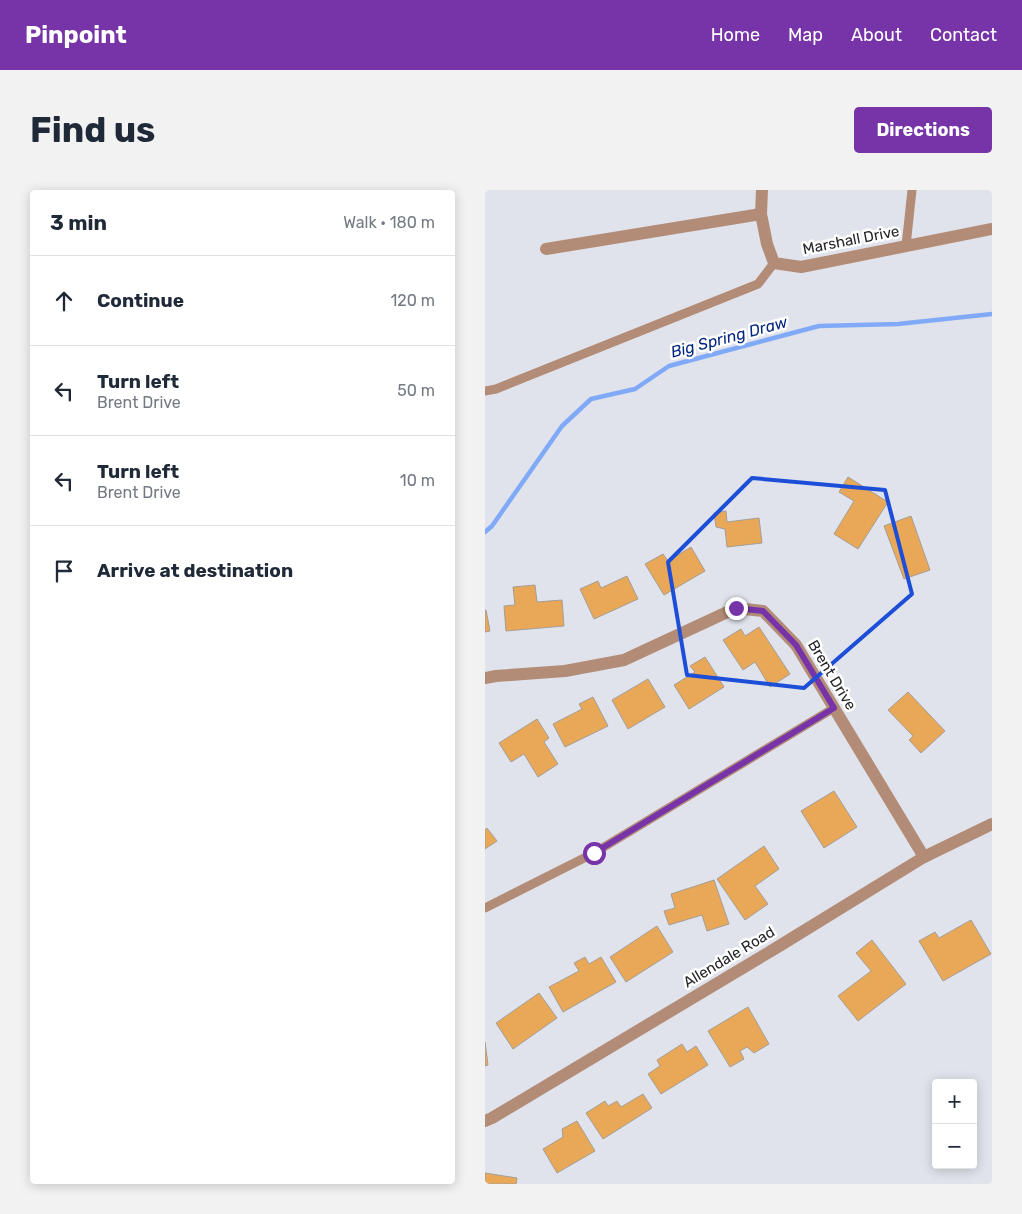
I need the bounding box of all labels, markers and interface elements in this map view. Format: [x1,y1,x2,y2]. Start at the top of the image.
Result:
text: Pinpoint [25,21,127,49]
text: Home [711,24,760,46]
text: Map [788,24,823,46]
text: About [851,24,902,46]
text: Contact [930,24,997,46]
button: Directions [854,107,992,153]
text: Find us [30,109,155,151]
text: 3 min [50,210,107,235]
text: Walk · 180 m [343,213,435,232]
street label: Marshall Drive [801,222,901,258]
icon: ahead [50,287,78,315]
text: Continue [97,289,184,312]
text: 120 m [390,291,435,310]
water label: Big Spring Draw [669,312,790,362]
text: Turn left [97,370,179,393]
icon: left [50,377,78,405]
text: 50 m [397,381,435,400]
text: Brent Drive [97,393,181,412]
text: Turn left [97,460,179,483]
icon: left [50,467,78,495]
text: 10 m [400,471,435,490]
text: Brent Drive [97,483,181,502]
icon: arrive [50,557,78,585]
text: Arrive at destination [97,559,293,582]
route end [725,597,748,620]
street label: Brent Drive [804,637,860,713]
route start [583,842,606,865]
street label: Allendale Road [680,923,778,991]
map controls [932,1079,977,1169]
button: + [932,1079,977,1124]
button: − [932,1124,977,1169]

